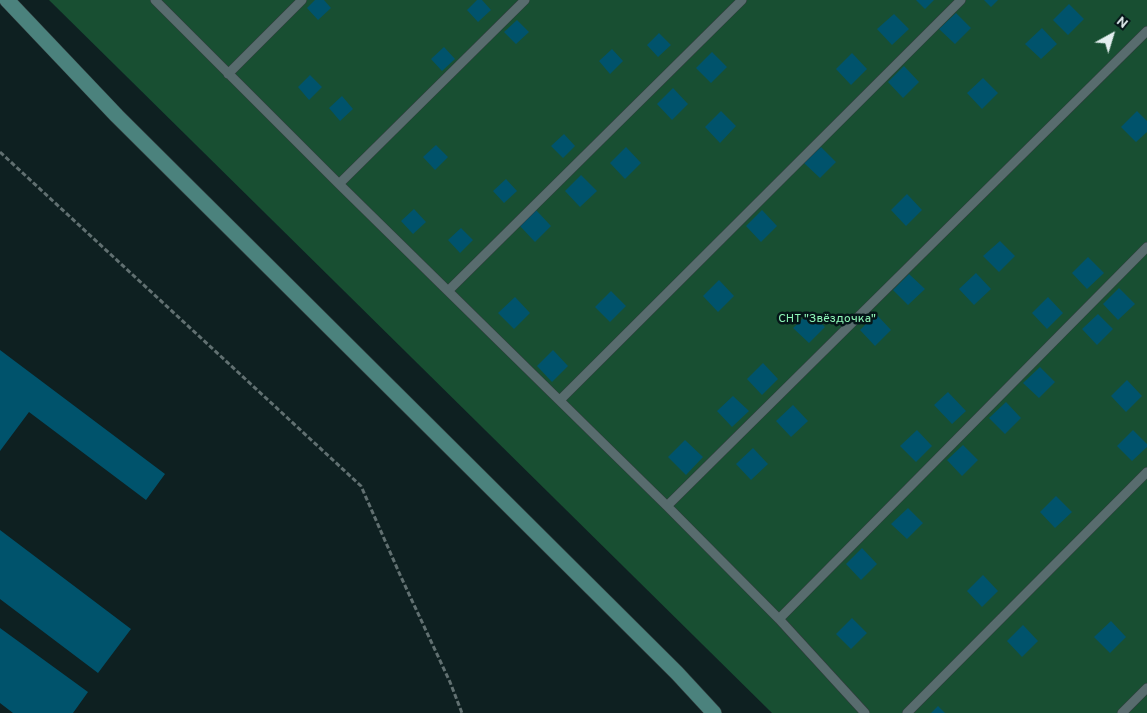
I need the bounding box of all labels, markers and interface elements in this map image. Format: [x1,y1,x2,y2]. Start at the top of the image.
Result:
north arrow [1087,10,1137,60]
text: N [1112,13,1131,33]
park label: СНТ "Звёздочка" [778,313,876,327]

